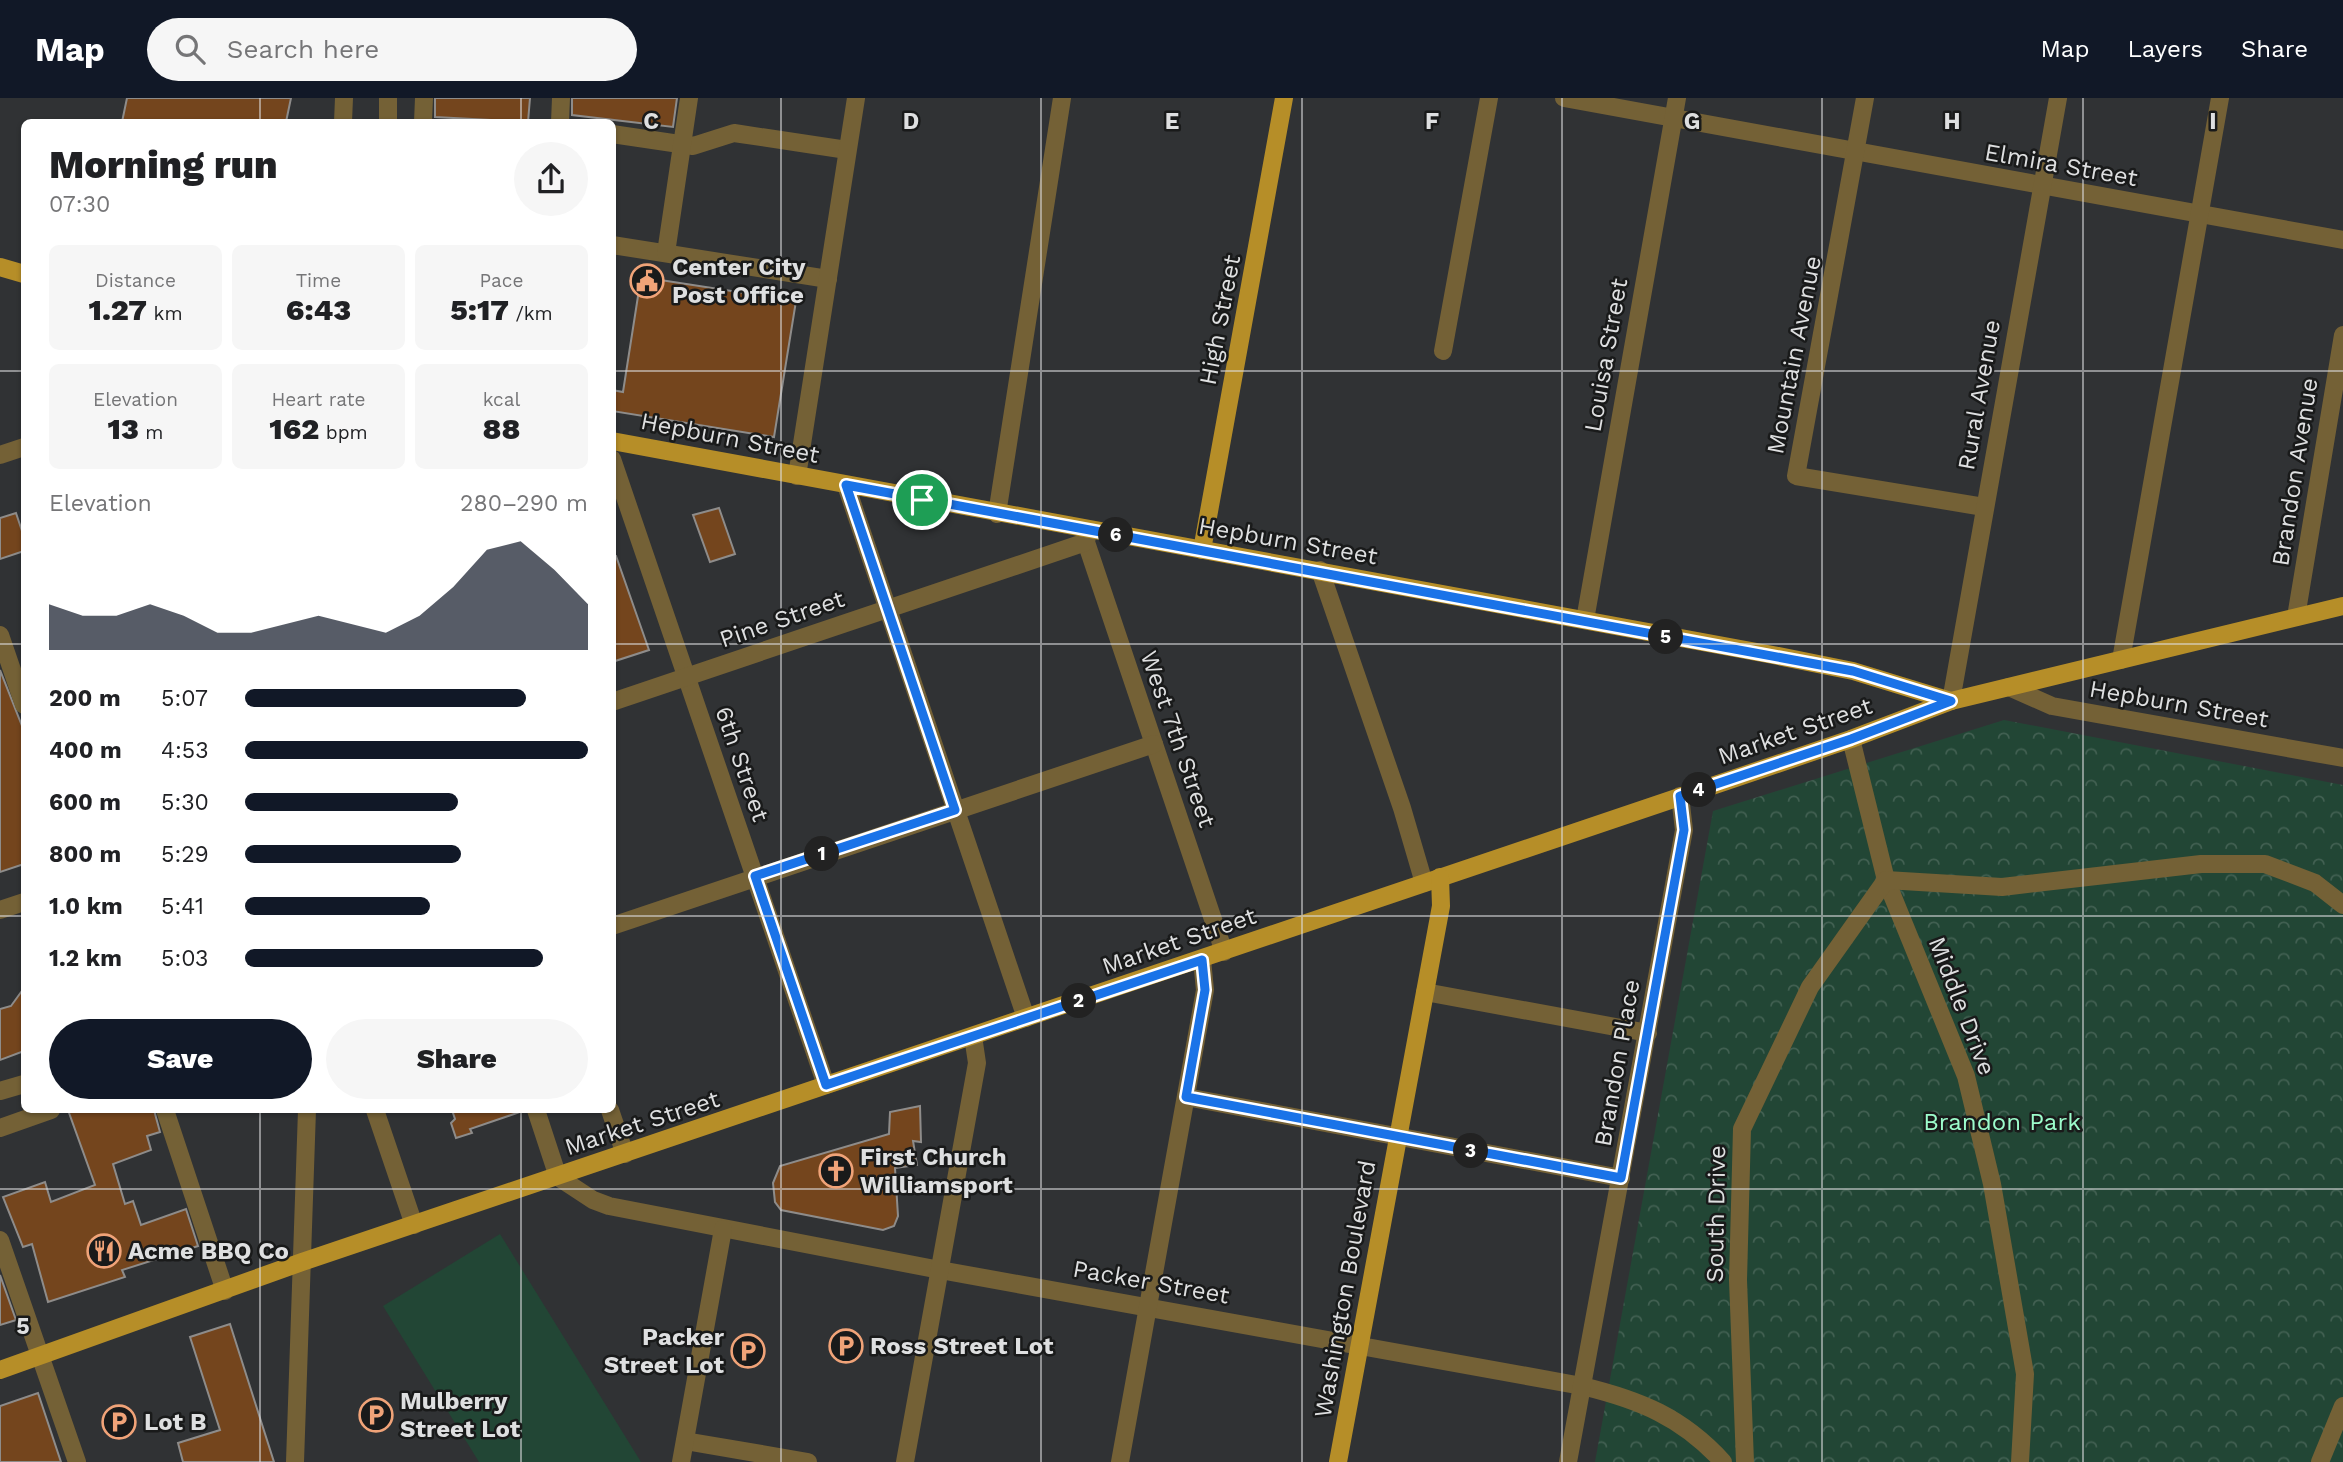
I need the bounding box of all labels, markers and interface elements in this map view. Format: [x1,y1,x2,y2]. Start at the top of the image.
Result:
search box [147,18,637,81]
text: Map [35,30,105,69]
icon: search [171,30,209,68]
text: Search here [227,34,379,64]
text: Map [2041,35,2089,63]
text: Layers [2127,35,2203,63]
text: Share [2241,35,2308,63]
text: C [643,108,659,135]
text: D [903,108,919,135]
text: E [1165,108,1179,135]
text: F [1425,108,1439,135]
text: G [1684,108,1700,135]
text: H [1943,108,1961,135]
text: I [2209,108,2217,135]
street label: Elmira Street [1982,138,2140,192]
button: share [514,142,588,216]
text: Morning run [49,143,278,187]
text: 07:30 [49,191,110,218]
place label: Center City Post Office [672,253,806,309]
street label: High Street [1194,253,1246,387]
street label: Mountain Avenue [1761,254,1827,456]
public building icon: Center City Post Office [628,262,666,300]
text: Distance [95,269,176,292]
text: Time [296,269,341,292]
text: Pace [480,269,523,292]
street label: Louisa Street [1579,276,1633,434]
text: 1.27 [89,292,147,327]
text: 6:43 [286,292,351,327]
text: 5:17 [450,292,509,327]
text: km [147,302,182,325]
text: /km [509,302,553,325]
street label: Rural Avenue [1952,318,2006,472]
street label: Brandon Avenue [2266,376,2324,568]
text: Elevation [93,388,178,411]
text: Heart rate [272,388,365,411]
text: kcal [483,388,520,411]
street label: Hepburn Street [638,407,822,469]
text: 13 [108,411,139,446]
text: 162 [269,411,319,446]
text: 88 [483,411,520,446]
text: m [139,421,163,444]
text: bpm [319,421,368,444]
pin [892,470,952,530]
icon: arrive [903,481,941,519]
text: Elevation [49,490,152,517]
text: 280–290 m [460,490,588,517]
street label: Hepburn Street [1196,511,1380,571]
pin: 6 [1098,518,1134,552]
text: 6 [1110,523,1121,546]
street label: Pine Street [716,585,848,653]
pin: 5 [1648,620,1684,654]
text: 5 [1660,625,1671,648]
street label: West 7th Street [1135,647,1221,831]
street label: Hepburn Street [2087,674,2271,734]
text: 200 m [49,685,121,712]
text: 5:07 [161,685,208,712]
street label: Market Street [1714,692,1876,770]
street label: 6th Street [709,703,775,825]
text: 400 m [49,737,122,764]
text: 4:53 [161,737,209,764]
pin: 4 [1682,772,1716,808]
text: 4 [1692,778,1705,801]
text: 600 m [49,789,121,816]
text: 5:30 [161,789,209,816]
pin: 1 [804,836,840,872]
text: 800 m [49,841,121,868]
text: 5:29 [161,841,209,868]
text: 1 [817,842,826,865]
text: 1.0 km [49,893,123,920]
text: 5:41 [161,893,204,920]
street label: Market Street [1098,902,1260,980]
street label: Middle Drive [1923,933,2001,1079]
text: 1.2 km [49,945,122,972]
text: 5:03 [161,945,208,972]
street label: Brandon Place [1589,977,1645,1149]
pin: 2 [1062,984,1096,1018]
text: 2 [1073,989,1084,1012]
button: Save [49,1019,312,1099]
button: Share [326,1019,588,1099]
street label: Market Street [561,1085,723,1161]
park label: Brandon Park [1923,1108,2081,1136]
pin: 3 [1454,1134,1488,1168]
text: 3 [1465,1139,1476,1162]
place label: First Church Williamsport [860,1143,1013,1199]
street label: South Drive [1701,1145,1731,1283]
church icon: First Church Williamsport [817,1152,855,1190]
street label: Washington Boulevard [1309,1158,1381,1420]
restaurant icon: Acme BBQ Co [85,1232,123,1270]
place label: Acme BBQ Co [128,1237,289,1265]
street label: Packer Street [1071,1254,1231,1310]
text: 5 [16,1313,30,1340]
place label: Packer Street Lot [604,1323,725,1379]
parking icon: Ross Street Lot [827,1327,865,1365]
parking icon: Packer Street Lot [729,1332,767,1370]
place label: Ross Street Lot [870,1332,1054,1360]
place label: Mulberry Street Lot [400,1387,521,1443]
parking icon: Mulberry Street Lot [357,1396,395,1434]
parking icon: Lot B [100,1403,138,1441]
place label: Lot B [144,1408,206,1436]

